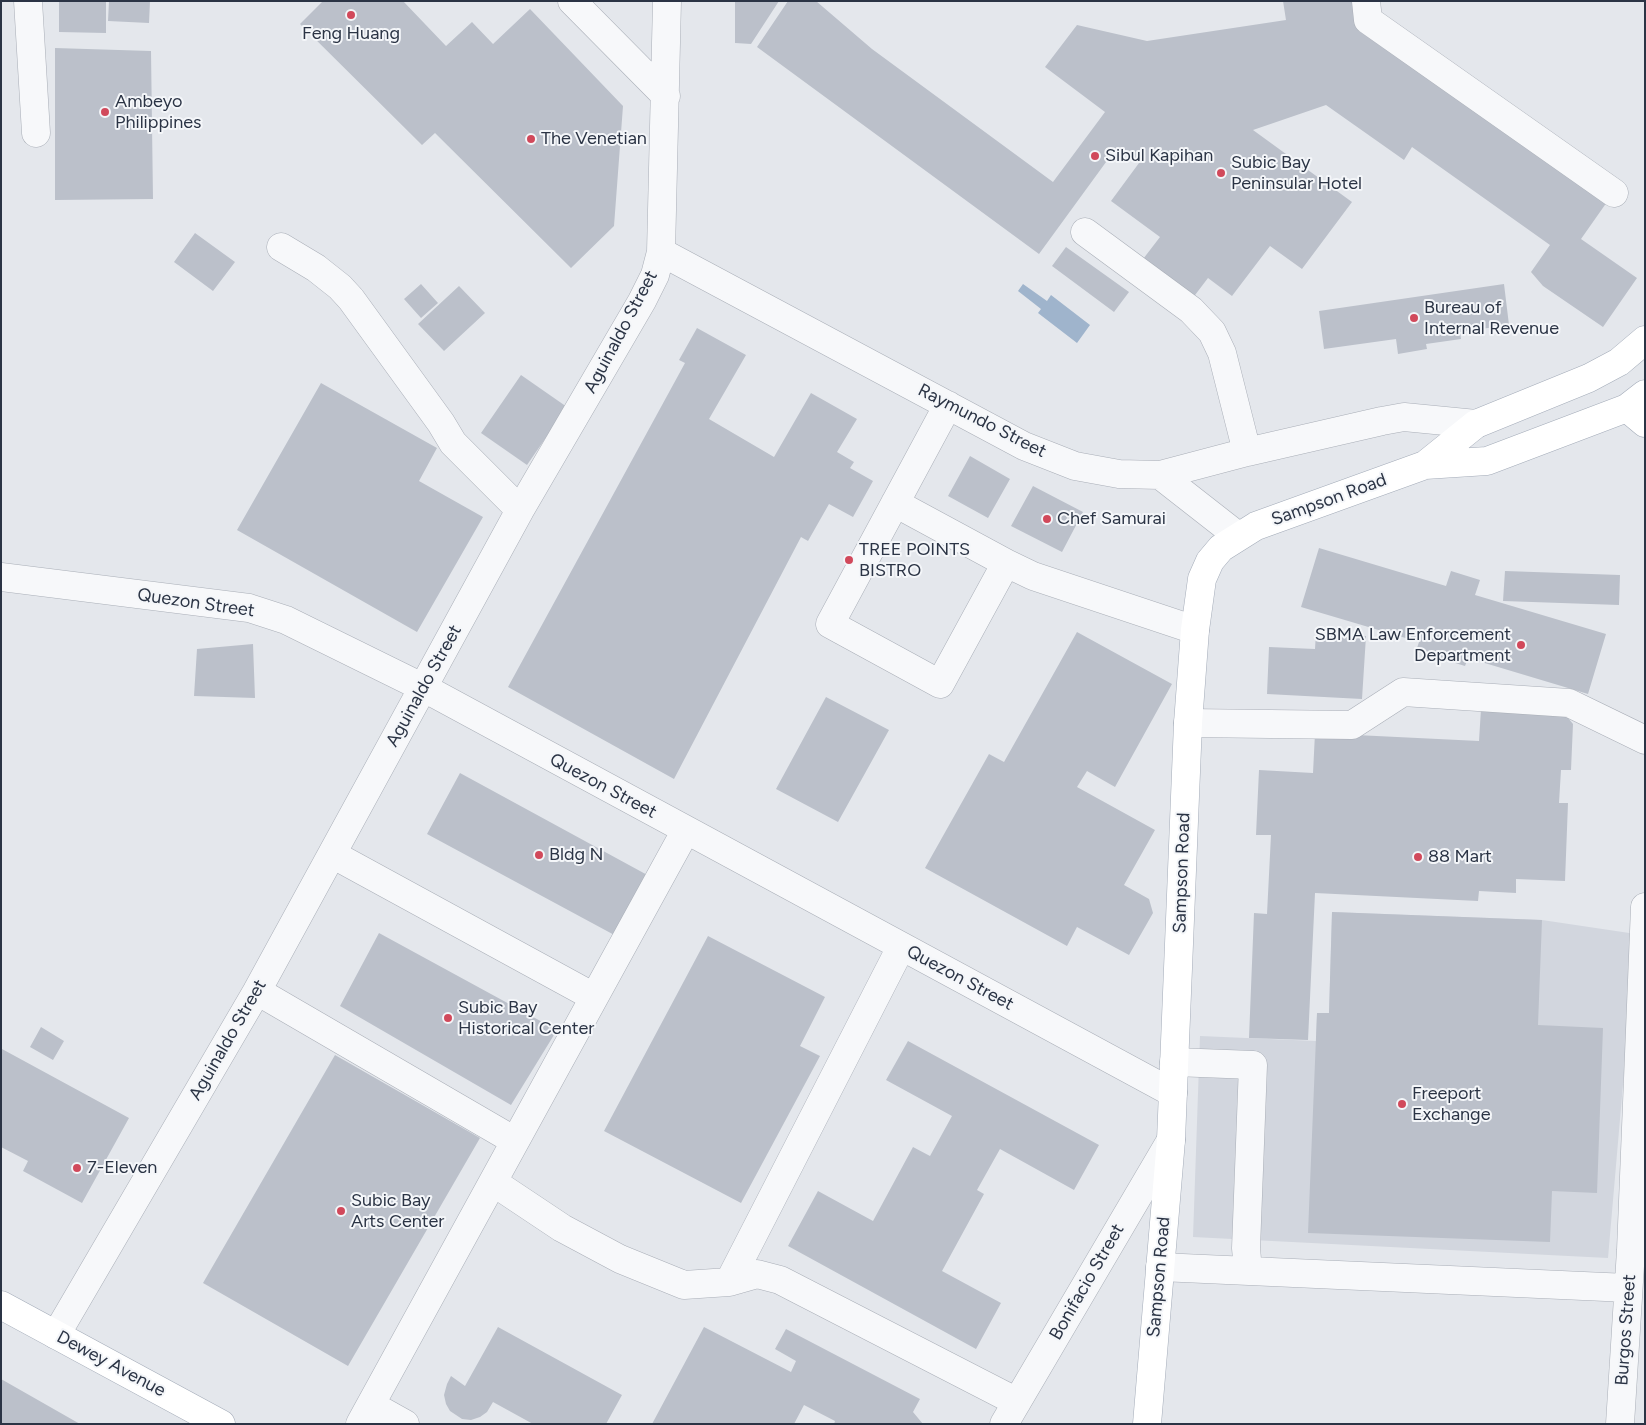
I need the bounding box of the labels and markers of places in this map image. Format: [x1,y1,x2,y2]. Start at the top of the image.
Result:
marker: Feng Huang [345,9,357,21]
place label: Feng Huang [302,23,400,45]
place label: Ambeyo Philippines [115,91,201,134]
marker: Ambeyo Philippines [99,106,111,118]
place label: The Venetian [541,128,647,150]
marker: The Venetian [525,133,537,145]
place label: Sibul Kapihan [1105,145,1213,167]
marker: Sibul Kapihan [1089,150,1101,162]
place label: Subic Bay Peninsular Hotel [1231,152,1362,194]
marker: Subic Bay Peninsular Hotel [1215,167,1227,179]
place label: Bureau of Internal Revenue [1424,297,1559,340]
marker: Bureau of Internal Revenue [1408,312,1420,324]
place label: Chef Samurai [1057,508,1166,530]
marker: Chef Samurai [1041,513,1053,525]
place label: TREE POINTS BISTRO [859,539,970,582]
marker: TREE POINTS BISTRO [843,554,855,566]
place label: SBMA Law Enforcement Department [1315,624,1511,666]
marker: SBMA Law Enforcement Department [1515,639,1527,651]
place label: Bldg N [549,844,603,866]
place label: 88 Mart [1428,846,1492,868]
marker: Bldg N [533,849,545,861]
marker: 88 Mart [1412,851,1424,863]
place label: Subic Bay Historical Center [458,997,594,1040]
marker: Subic Bay Historical Center [442,1012,454,1024]
place label: Freeport Exchange [1412,1083,1491,1126]
marker: Freeport Exchange [1396,1098,1408,1110]
place label: 7-Eleven [87,1157,157,1179]
marker: 7-Eleven [71,1162,83,1174]
place label: Subic Bay Arts Center [351,1190,444,1232]
marker: Subic Bay Arts Center [335,1205,347,1217]

